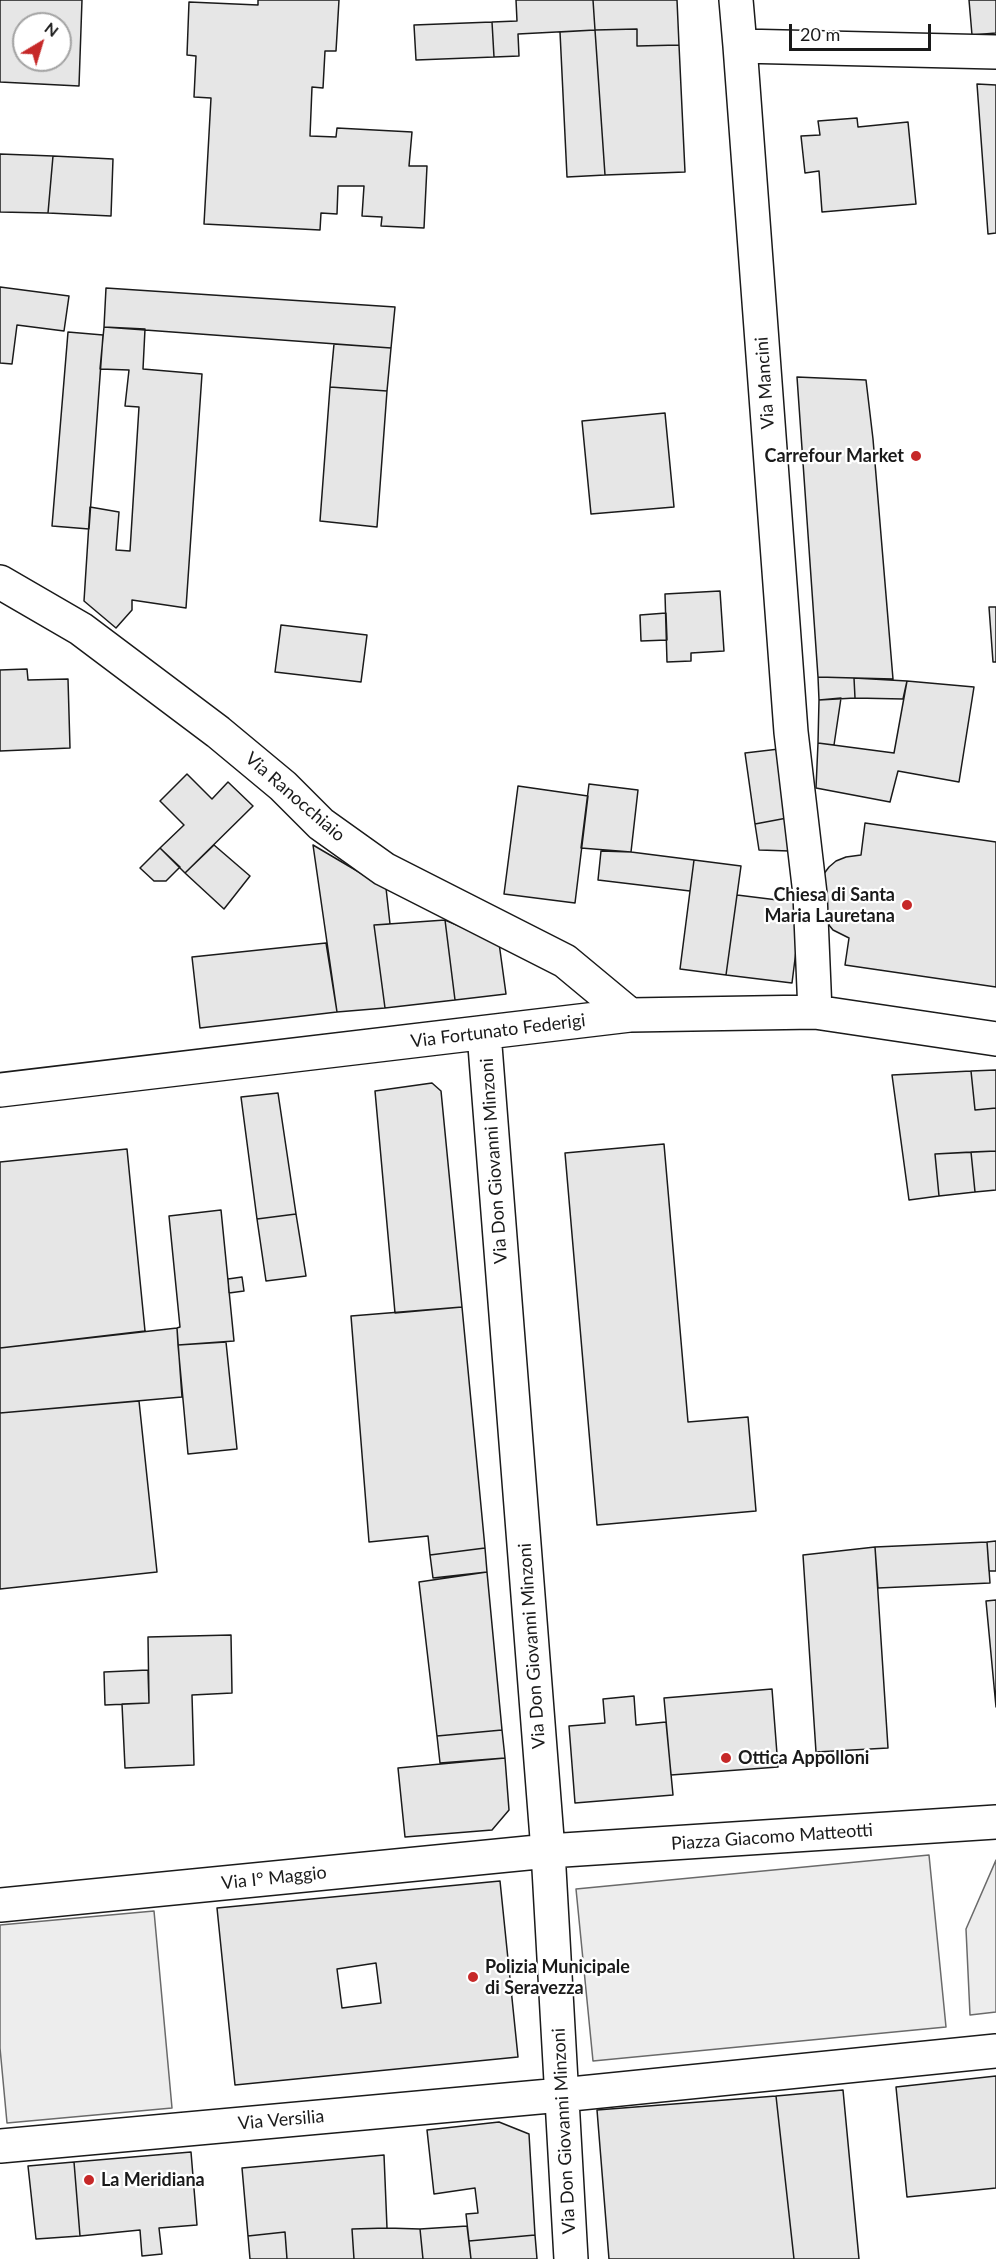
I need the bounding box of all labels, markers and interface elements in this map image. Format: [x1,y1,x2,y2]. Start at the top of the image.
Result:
north arrow [12,12,72,72]
scale bar [792,12,934,50]
text: N [41,18,63,40]
text: 20 m [800,23,840,45]
street label: Via Mancini [751,336,779,430]
place label: Carrefour Market [765,445,904,467]
marker: Carrefour Market [909,449,923,463]
street label: Via Ranocchiaio [241,748,349,846]
place label: Chiesa di Santa Maria Lauretana [765,884,895,926]
marker: Chiesa di Santa Maria Lauretana [900,898,914,912]
street label: Via Fortunato Federigi [409,1010,587,1052]
street label: Via Don Giovanni Minzoni [476,1057,512,1265]
street label: Via Don Giovanni Minzoni [514,1542,550,1750]
place label: Ottica Appolloni [738,1747,869,1769]
marker: Ottica Appolloni [719,1751,733,1765]
street label: Piazza Giacomo Matteotti [670,1819,874,1855]
street label: Via I° Maggio [220,1862,328,1894]
place label: Polizia Municipale di Seravezza [485,1956,630,1998]
marker: Polizia Municipale di Seravezza [466,1970,480,1984]
street label: Via Don Giovanni Minzoni [548,2027,580,2235]
street label: Via Versilia [237,2105,325,2135]
place label: La Meridiana [101,2169,205,2191]
marker: La Meridiana [82,2173,96,2187]

